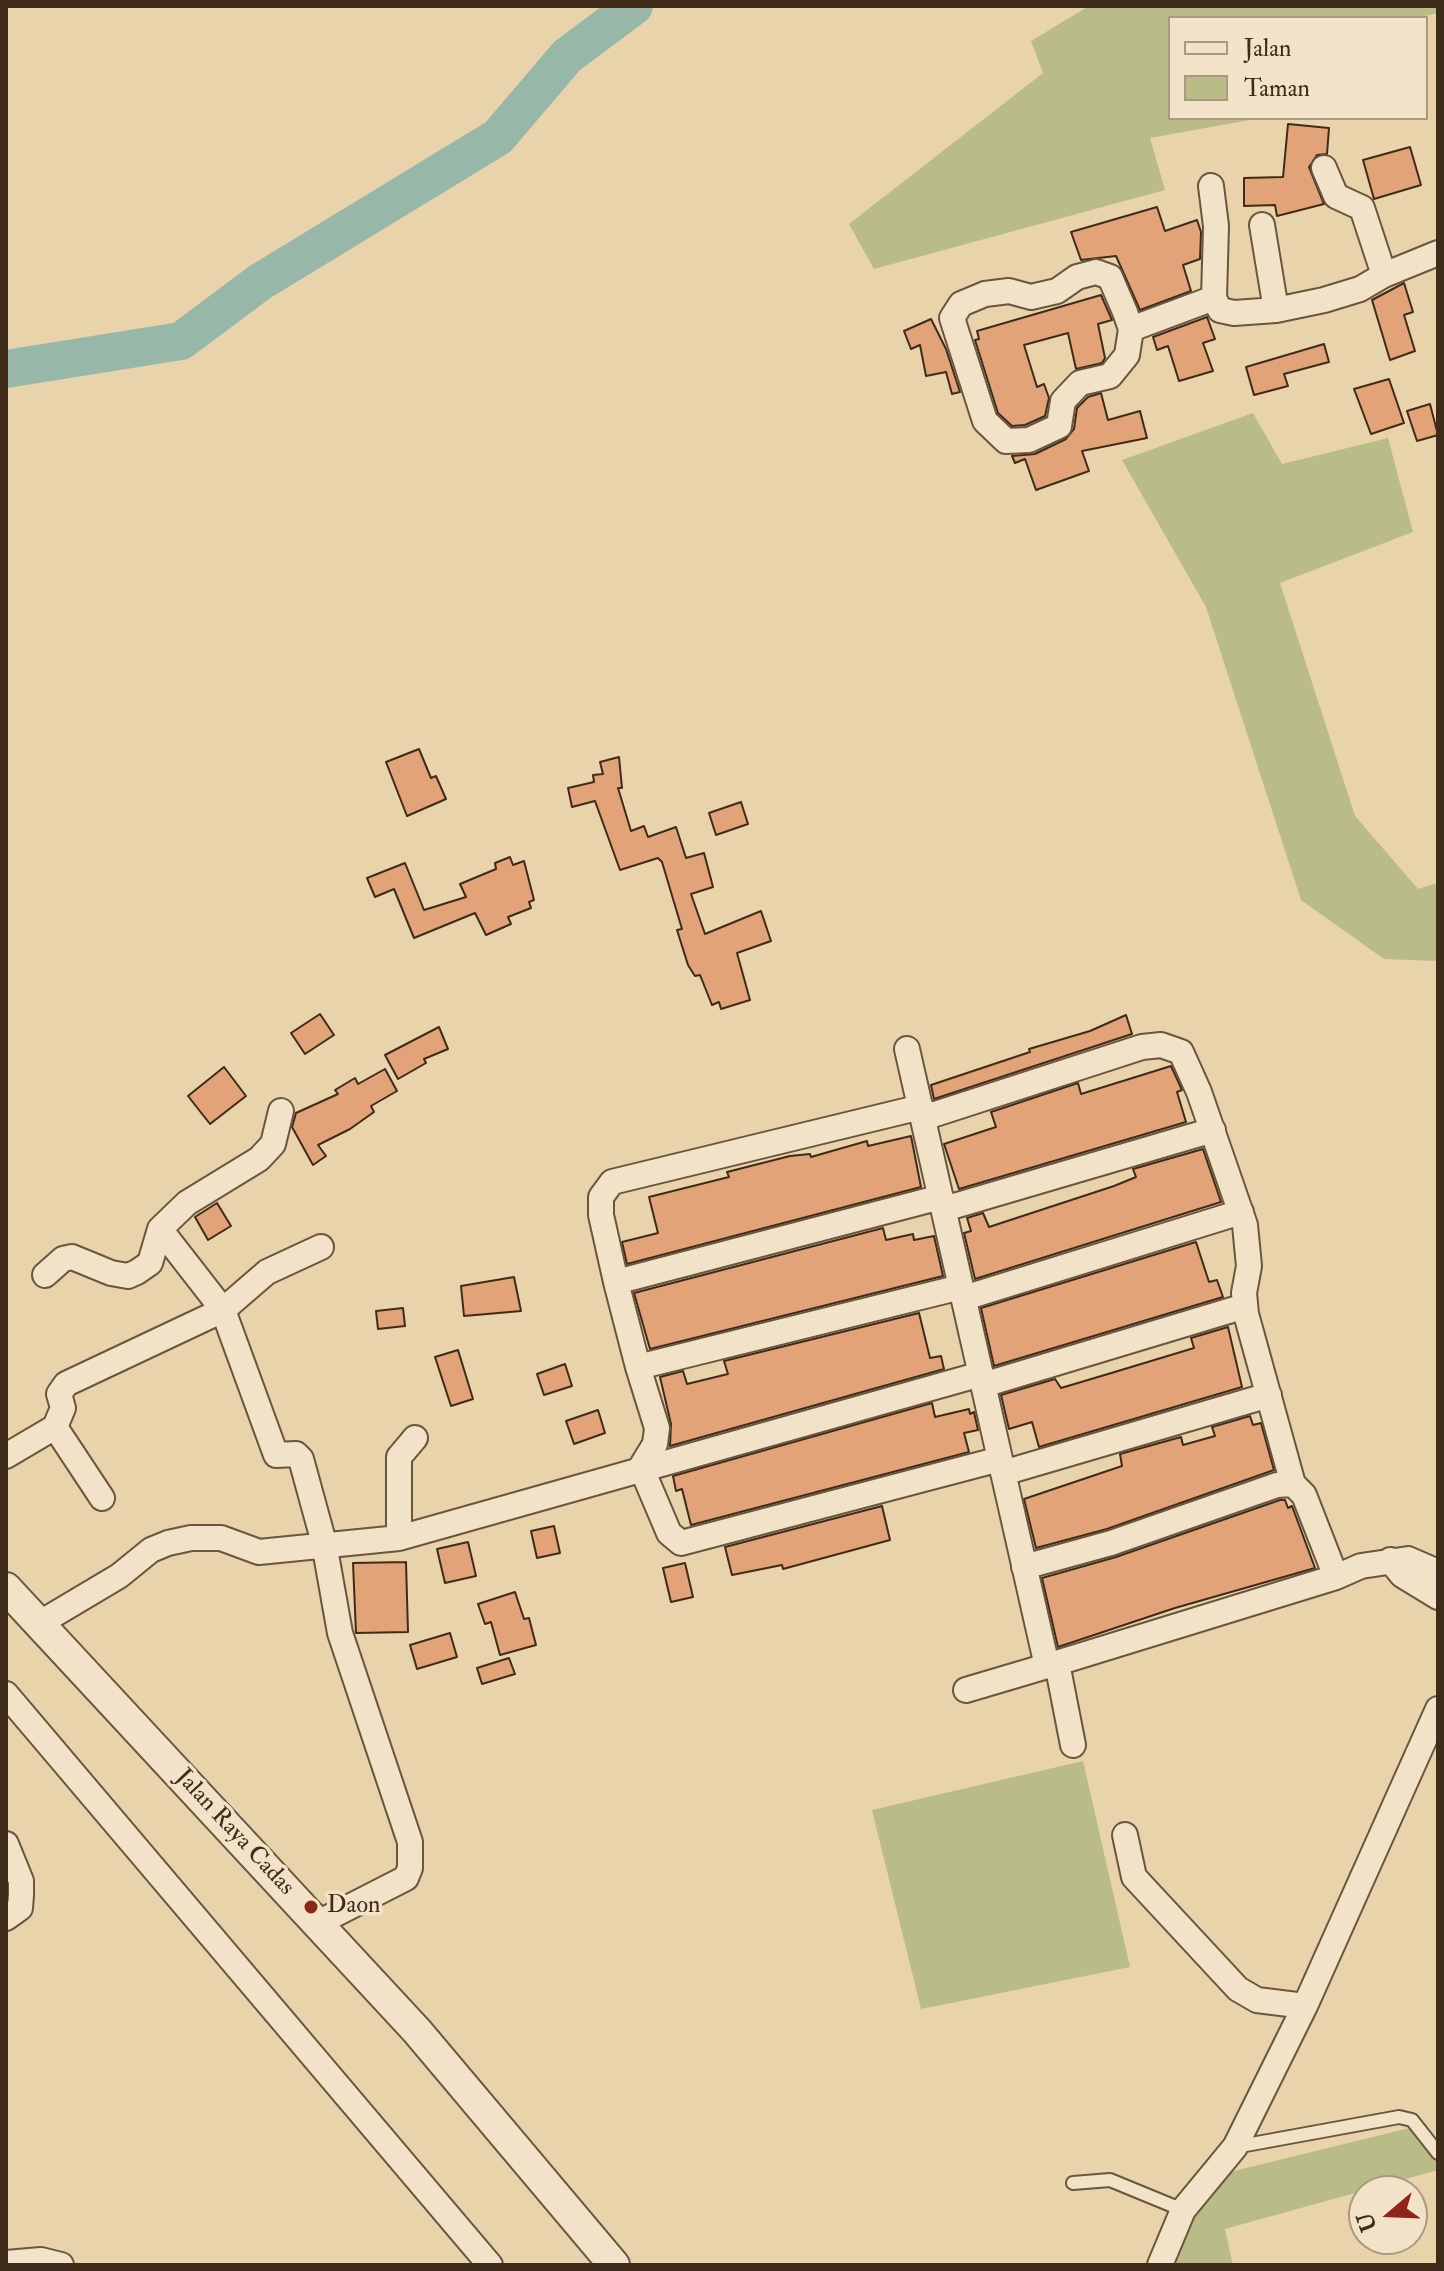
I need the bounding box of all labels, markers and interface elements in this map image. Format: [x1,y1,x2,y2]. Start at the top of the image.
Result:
legend [1168,16,1428,120]
text: Jalan [1244,33,1291,64]
text: Taman [1244,73,1310,104]
street label: Jalan Raya Cadas [168,1764,300,1902]
place label: Daon [327,1893,380,1921]
marker: Daon [302,1898,320,1916]
north arrow [1348,2175,1428,2255]
text: U [1351,2209,1383,2235]

